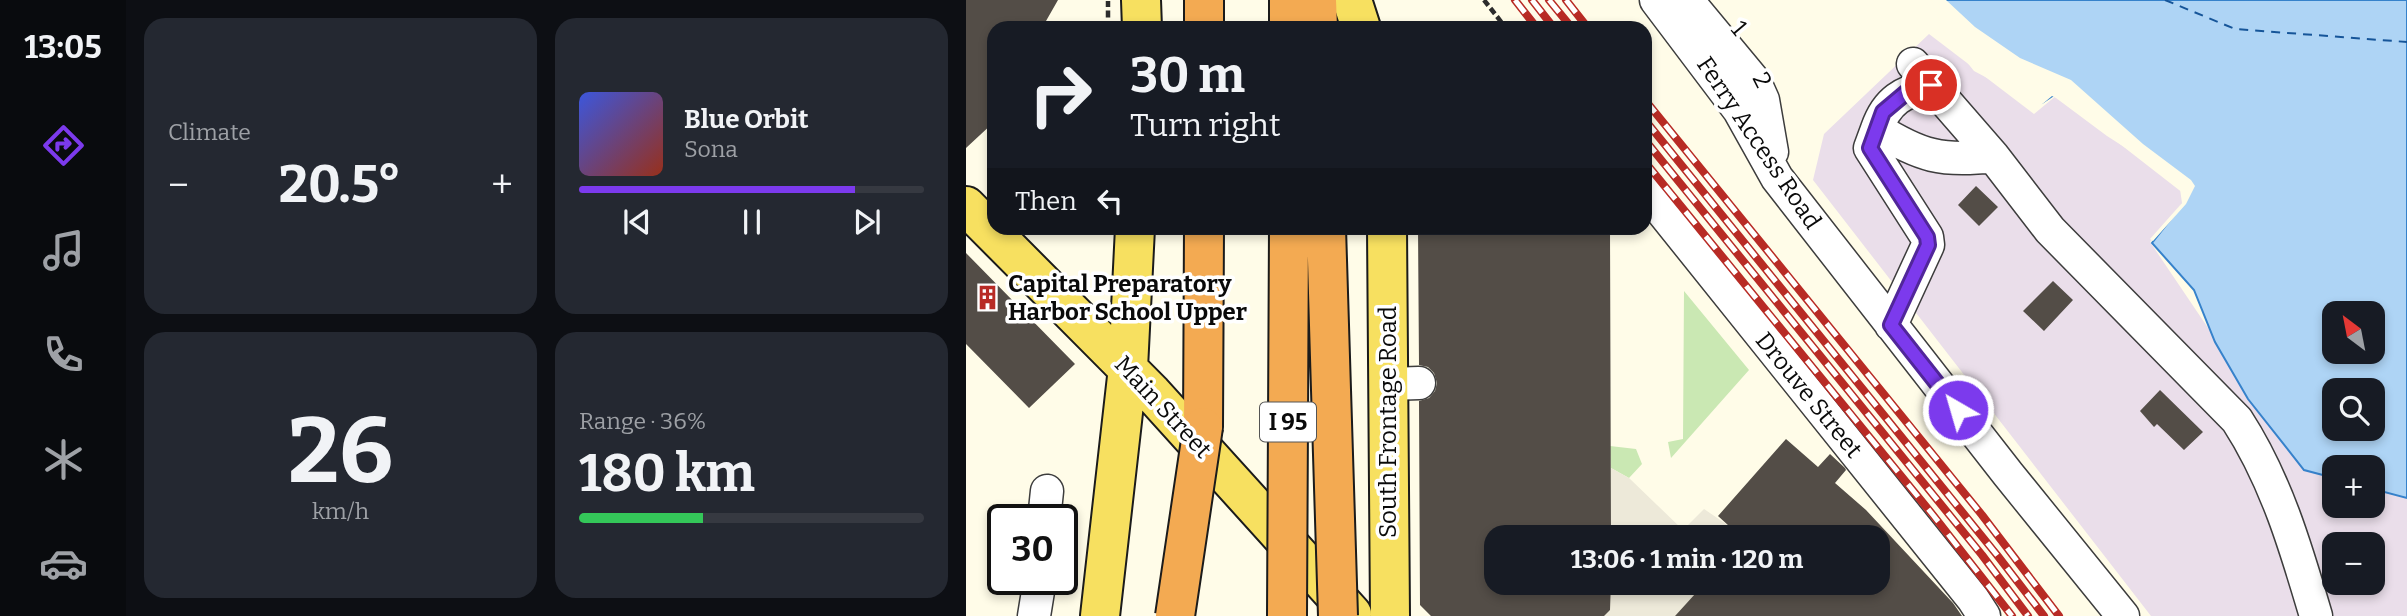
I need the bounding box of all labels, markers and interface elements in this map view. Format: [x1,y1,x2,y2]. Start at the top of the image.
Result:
street label: 1 [1725,15,1753,41]
text: 13:05 [24,28,102,66]
text: 30 m [1130,46,1245,105]
icon: right [1015,49,1106,140]
street label: Ferry Access Road [1691,52,1827,234]
pin [1901,55,1961,115]
icon: arrive [1912,66,1950,104]
street label: 2 [1747,68,1777,92]
text: Blue Orbit [684,104,808,135]
text: Turn right [1130,106,1281,144]
text: Climate [168,118,251,146]
icon: directions [39,121,88,170]
text: Sona [684,135,738,163]
text: 20.5° [279,153,402,216]
text: − [168,162,189,208]
text: + [491,162,513,208]
icon: left [1091,182,1129,220]
text: Then [1015,186,1077,217]
icon: previous [618,203,656,241]
icon: pause [733,203,771,241]
icon: next [848,203,886,241]
icon: music [39,226,88,275]
place label: Capital Preparatory Harbor School Upper [1008,270,1247,326]
building icon: Capital Preparatory Harbor School Upper [974,284,1002,312]
north arrow [2322,301,2385,364]
map controls [2322,301,2385,595]
street label: South Frontage Road [1374,306,1402,538]
street label: Drouve Street [1750,327,1868,464]
icon: phone [39,330,88,379]
street label: Main Street [1109,350,1217,464]
position arrow [1921,373,1995,447]
button: search [2322,378,2385,441]
text: 26 [288,397,393,506]
road number: I 95 [1260,402,1316,442]
text: Range · 36% [579,407,706,435]
icon: climate [39,435,88,484]
text: 180 km [579,442,755,505]
button: + [2322,455,2385,518]
text: km/h [312,497,369,525]
speed limit sign: 30 [987,504,1078,595]
button: − [2322,532,2385,595]
icon: car [39,539,88,588]
text: 13:06 · 1 min · 120 m [1571,544,1803,575]

